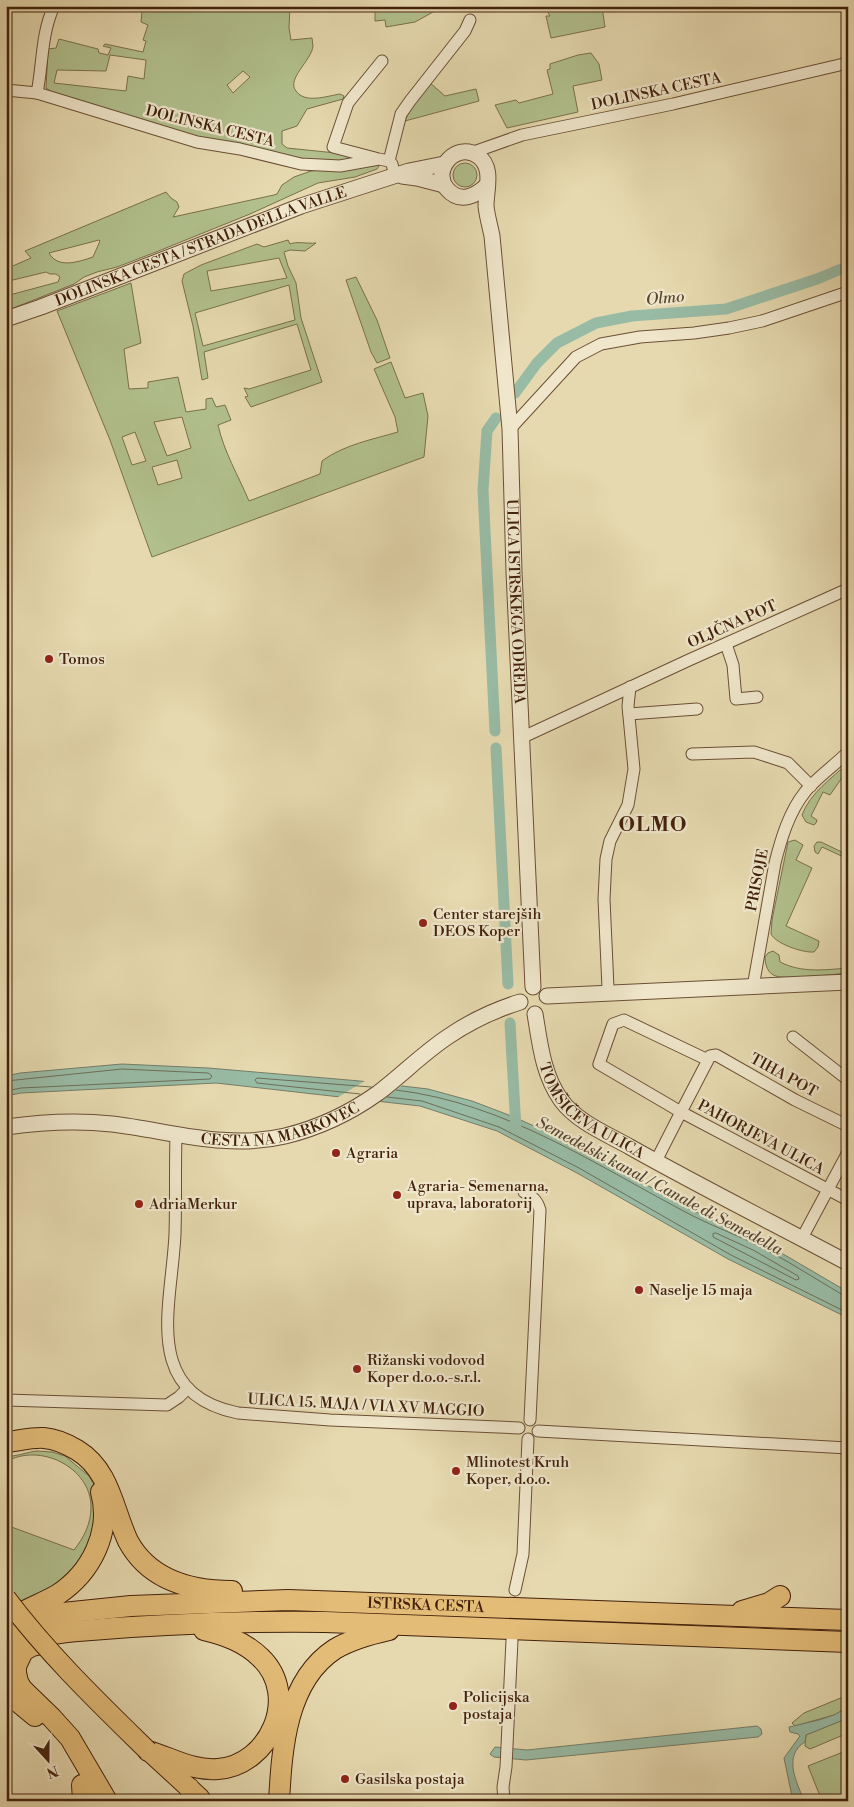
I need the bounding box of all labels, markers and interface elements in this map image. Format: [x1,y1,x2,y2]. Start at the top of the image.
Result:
street label: DOLINSKA CESTA [589,68,723,115]
street label: DOLINSKA CESTA [143,101,277,152]
street label: DOLINSKA CESTA / STRADA DELLA VALLE [52,183,349,311]
water label: Olmo [645,286,685,310]
street label: ULICA ISTRSKEGA ODREDA [502,499,529,705]
street label: OLJČNA POT [684,595,780,653]
place label: Tomos [59,650,105,669]
marker: Tomos [43,653,55,665]
district label: OLMO [618,813,688,838]
street label: PRISOJE [742,847,773,913]
place label: Center starejših DEOS Koper [433,905,541,941]
marker: Center starejših DEOS Koper [417,917,429,929]
street label: TIHA POT [747,1049,821,1102]
street label: TOMŠIČEVA ULICA [535,1060,648,1163]
street label: PAHORJEVA ULICA [694,1096,828,1179]
street label: CESTA NA MARKOVEC [200,1098,363,1151]
water label: Semedelski kanal / Canale di Semedella [533,1112,786,1260]
place label: Agraria [345,1144,399,1163]
marker: Agraria [330,1147,342,1159]
place label: Agraria- Semenarna, uprava, laboratorij [406,1177,548,1213]
marker: Agraria- Semenarna, uprava, laboratorij [391,1189,403,1201]
place label: AdriaMerkur [148,1195,238,1214]
marker: AdriaMerkur [133,1198,145,1210]
place label: Naselje 15 maja [649,1281,753,1300]
marker: Naselje 15 maja [633,1284,645,1296]
place label: Rižanski vodovod Koper d.o.o.-s.r.l. [367,1351,485,1387]
marker: Rižanski vodovod Koper d.o.o.-s.r.l. [351,1363,363,1375]
street label: ULICA 15. MAJA / VIA XV MAGGIO [247,1390,485,1421]
place label: Mlinotest Kruh Koper, d.o.o. [466,1453,569,1489]
marker: Mlinotest Kruh Koper, d.o.o. [450,1465,462,1477]
street label: ISTRSKA CESTA [367,1594,485,1617]
place label: Policijska postaja [463,1688,530,1724]
marker: Policijska postaja [447,1700,459,1712]
north arrow [22,1734,72,1784]
text: N [44,1761,61,1782]
place label: Gasilska postaja [355,1770,465,1789]
marker: Gasilska postaja [339,1773,351,1785]

